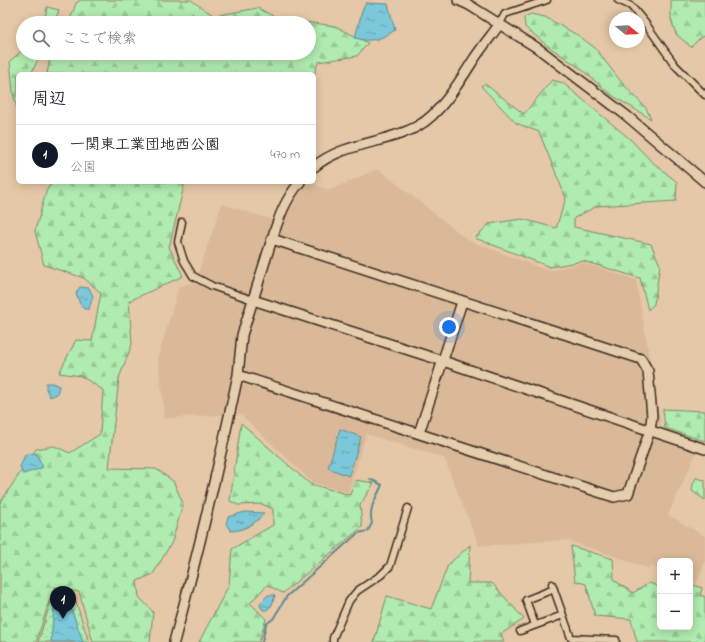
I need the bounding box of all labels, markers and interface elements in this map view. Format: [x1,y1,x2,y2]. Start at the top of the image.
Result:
north arrow [609,12,645,48]
search box [16,16,316,60]
icon: search [30,27,52,49]
text: ここで検索 [62,28,137,50]
text: 周辺 [32,87,66,112]
text: 一関東工業団地西公園 [70,134,220,156]
text: 1 [43,145,47,164]
text: 470 m [270,145,300,164]
text: 公園 [70,158,96,177]
your location [439,317,459,337]
map controls [657,558,693,630]
button: + [657,558,693,594]
pin: 1 [50,586,76,619]
button: − [657,594,693,630]

